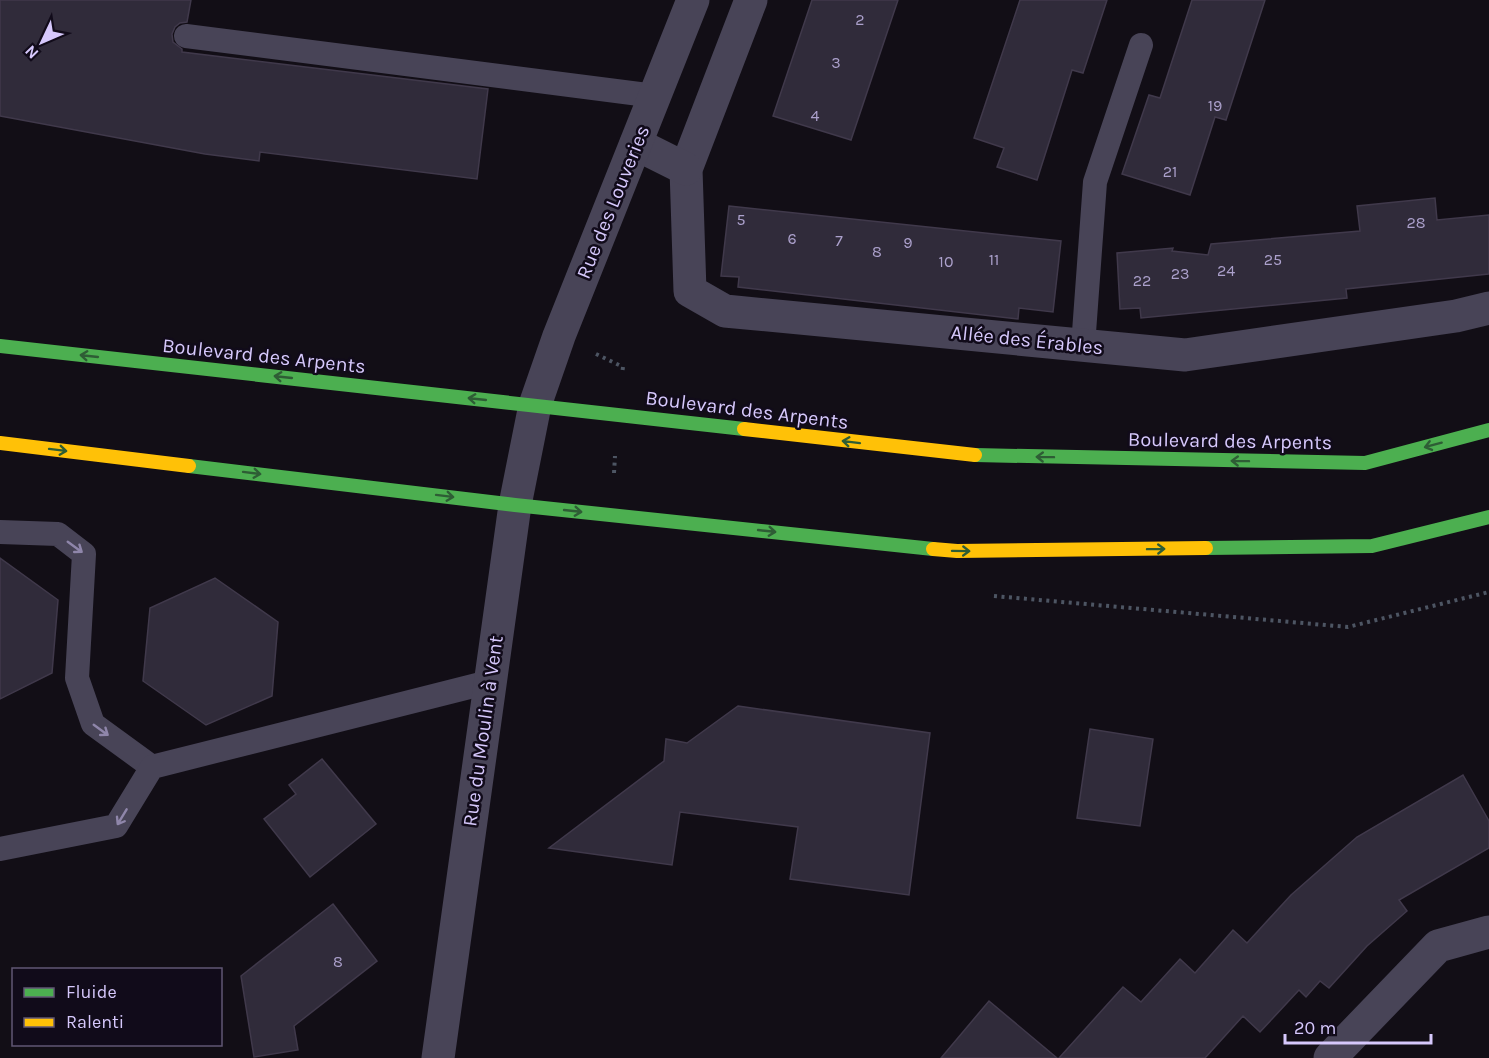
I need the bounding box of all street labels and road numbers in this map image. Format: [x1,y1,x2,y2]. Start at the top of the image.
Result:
street label: Rue des Louveries [572,122,654,282]
street label: Allée des Érables [950,320,1104,359]
street label: Boulevard des Arpents [161,334,367,378]
street label: Boulevard des Arpents [644,386,850,434]
street label: Boulevard des Arpents [1128,428,1332,454]
street label: Rue du Moulin à Vent [458,634,508,828]

